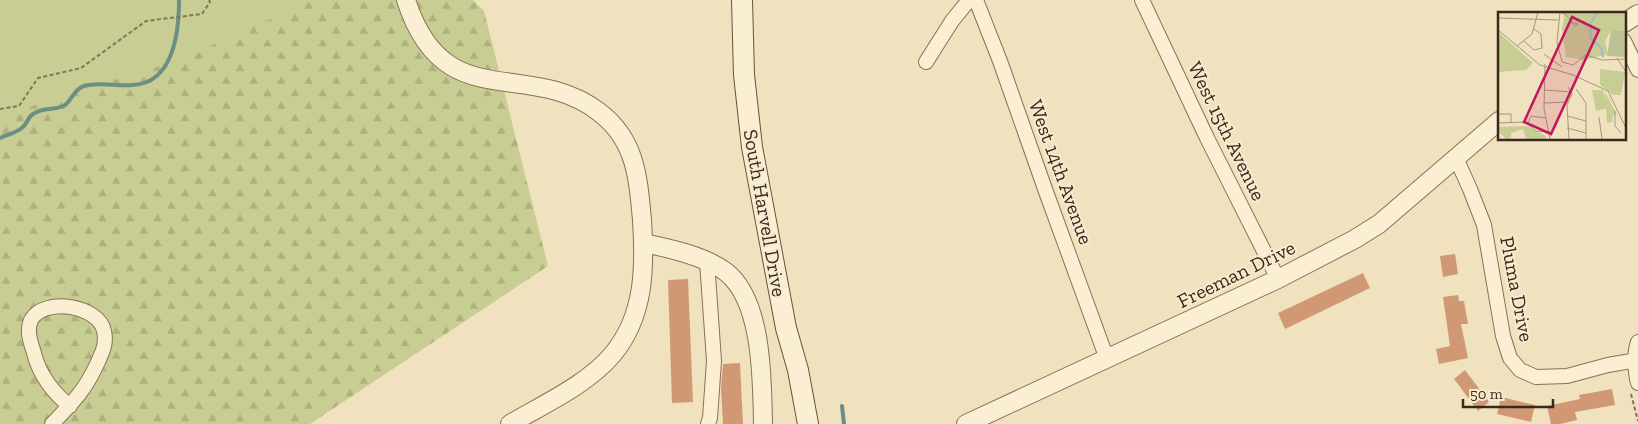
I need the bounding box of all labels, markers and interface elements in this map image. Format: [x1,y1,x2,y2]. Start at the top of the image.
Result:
inset map [1498,12,1626,140]
street label: West 15th Avenue [1183,58,1271,204]
street label: West 14th Avenue [1024,96,1098,248]
street label: South Harvell Drive [738,127,792,299]
street label: Pluma Drive [1495,234,1539,344]
street label: Freeman Drive [1173,235,1299,313]
scale bar [1463,376,1553,408]
text: 50 m [1470,385,1503,403]

